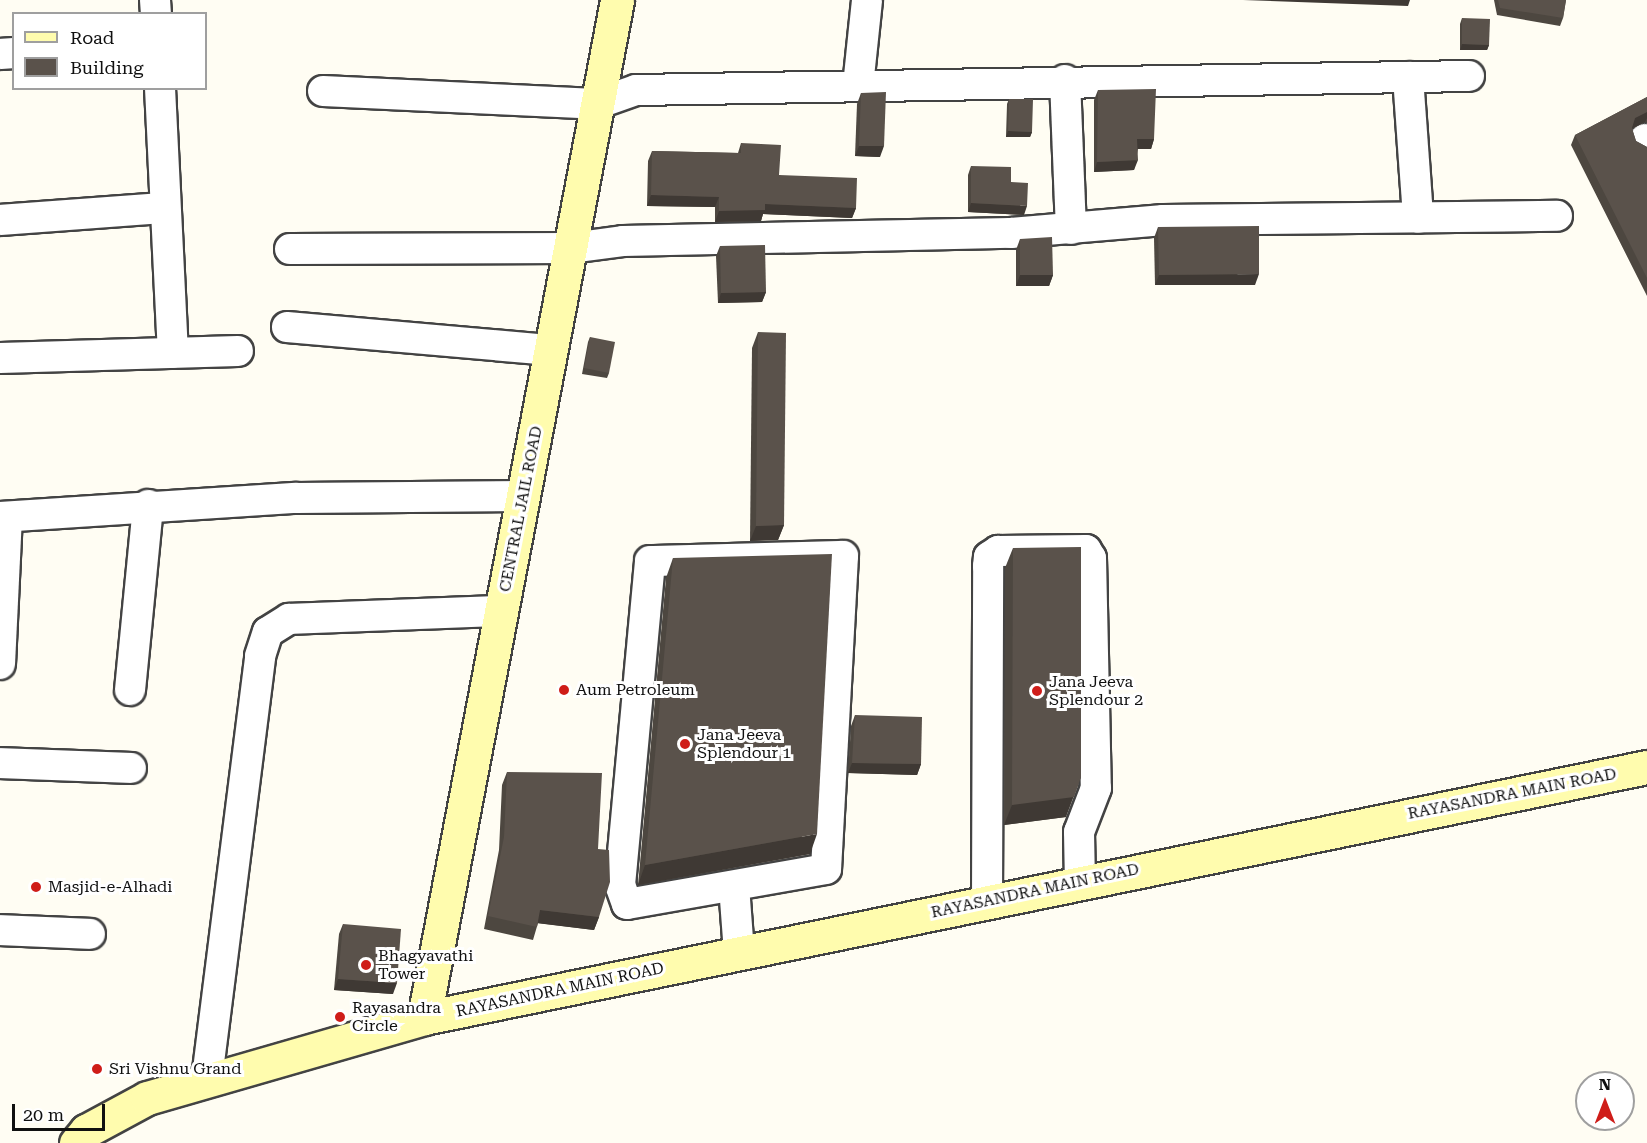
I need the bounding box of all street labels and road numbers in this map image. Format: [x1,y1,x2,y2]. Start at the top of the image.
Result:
street label: CENTRAL JAIL ROAD [496,425,546,593]
street label: RAYASANDRA MAIN ROAD [1406,764,1618,824]
street label: RAYASANDRA MAIN ROAD [929,860,1141,922]
street label: RAYASANDRA MAIN ROAD [454,959,666,1021]

